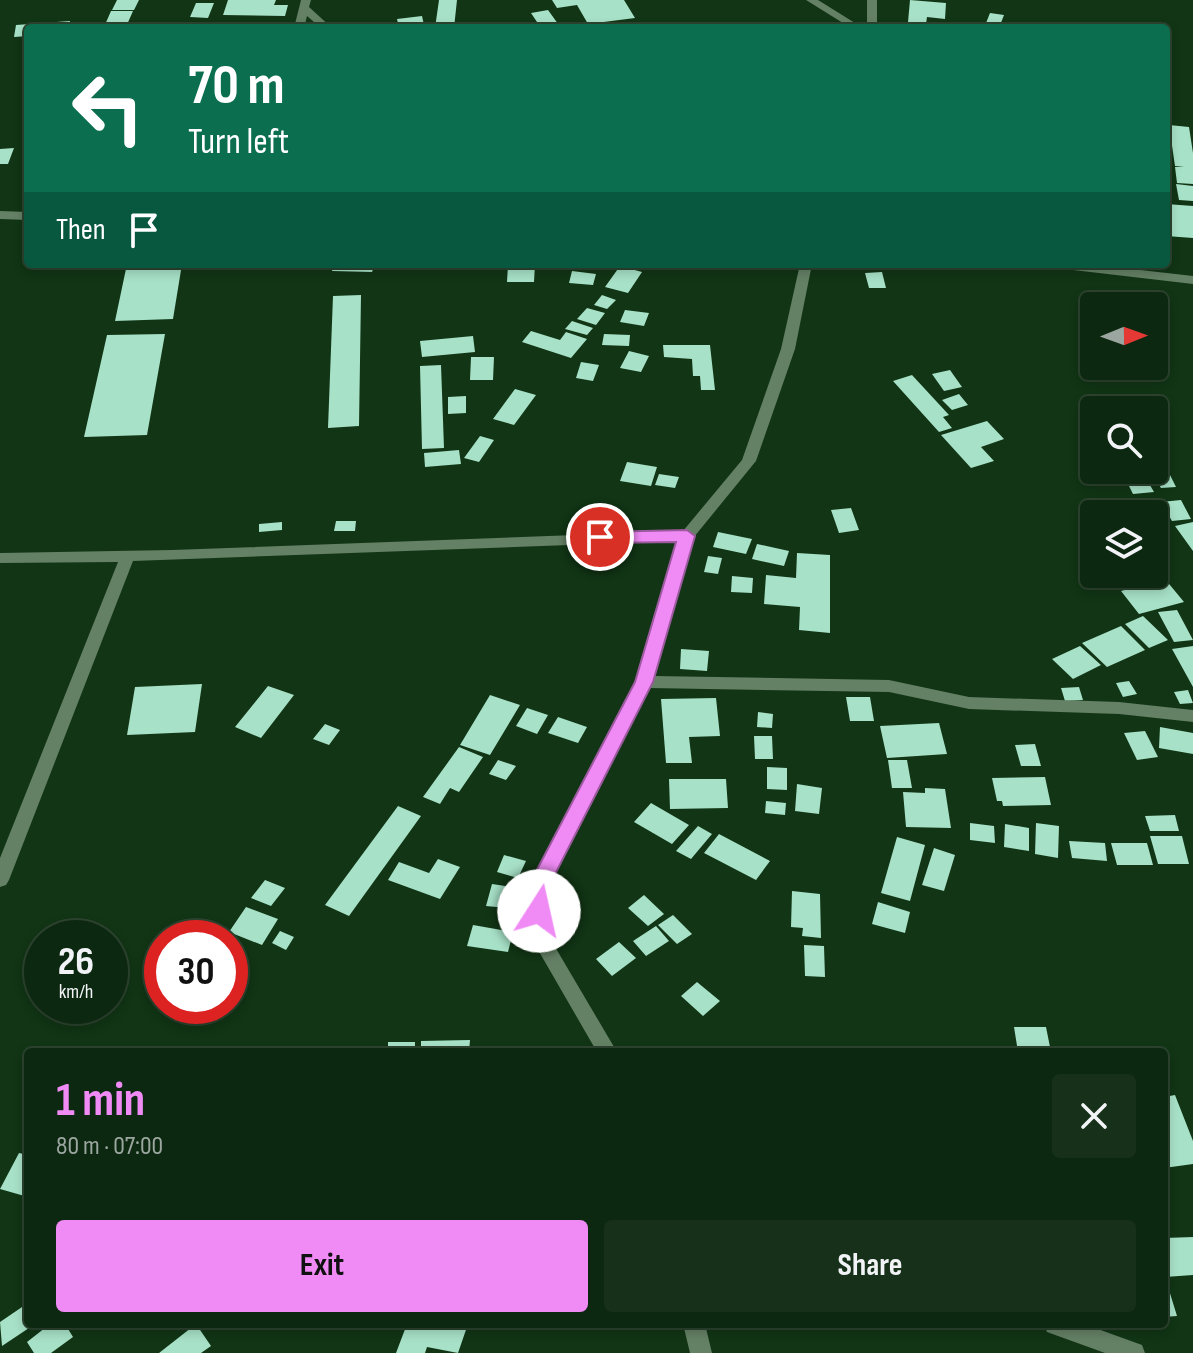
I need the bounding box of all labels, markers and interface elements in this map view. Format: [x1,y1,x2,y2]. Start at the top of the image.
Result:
text: 70 m [188,53,285,120]
icon: left [56,56,160,160]
text: Turn left [188,121,289,164]
icon: arrive [122,208,166,252]
text: Then [56,212,106,248]
north arrow [1080,292,1168,380]
map controls [1080,292,1168,588]
button: search [1080,396,1168,484]
button: layers [1080,500,1168,588]
pin [566,503,634,571]
icon: arrive [578,515,622,559]
position arrow [497,869,581,953]
speed limit sign: 30 [144,920,248,1024]
text: 26 [58,938,94,986]
text: km/h [59,980,93,1004]
text: 1 min [56,1072,145,1129]
button: close [1052,1074,1136,1158]
text: 80 m · 07:00 [56,1131,163,1162]
button: Exit [56,1220,588,1312]
button: Share [604,1220,1136,1312]

